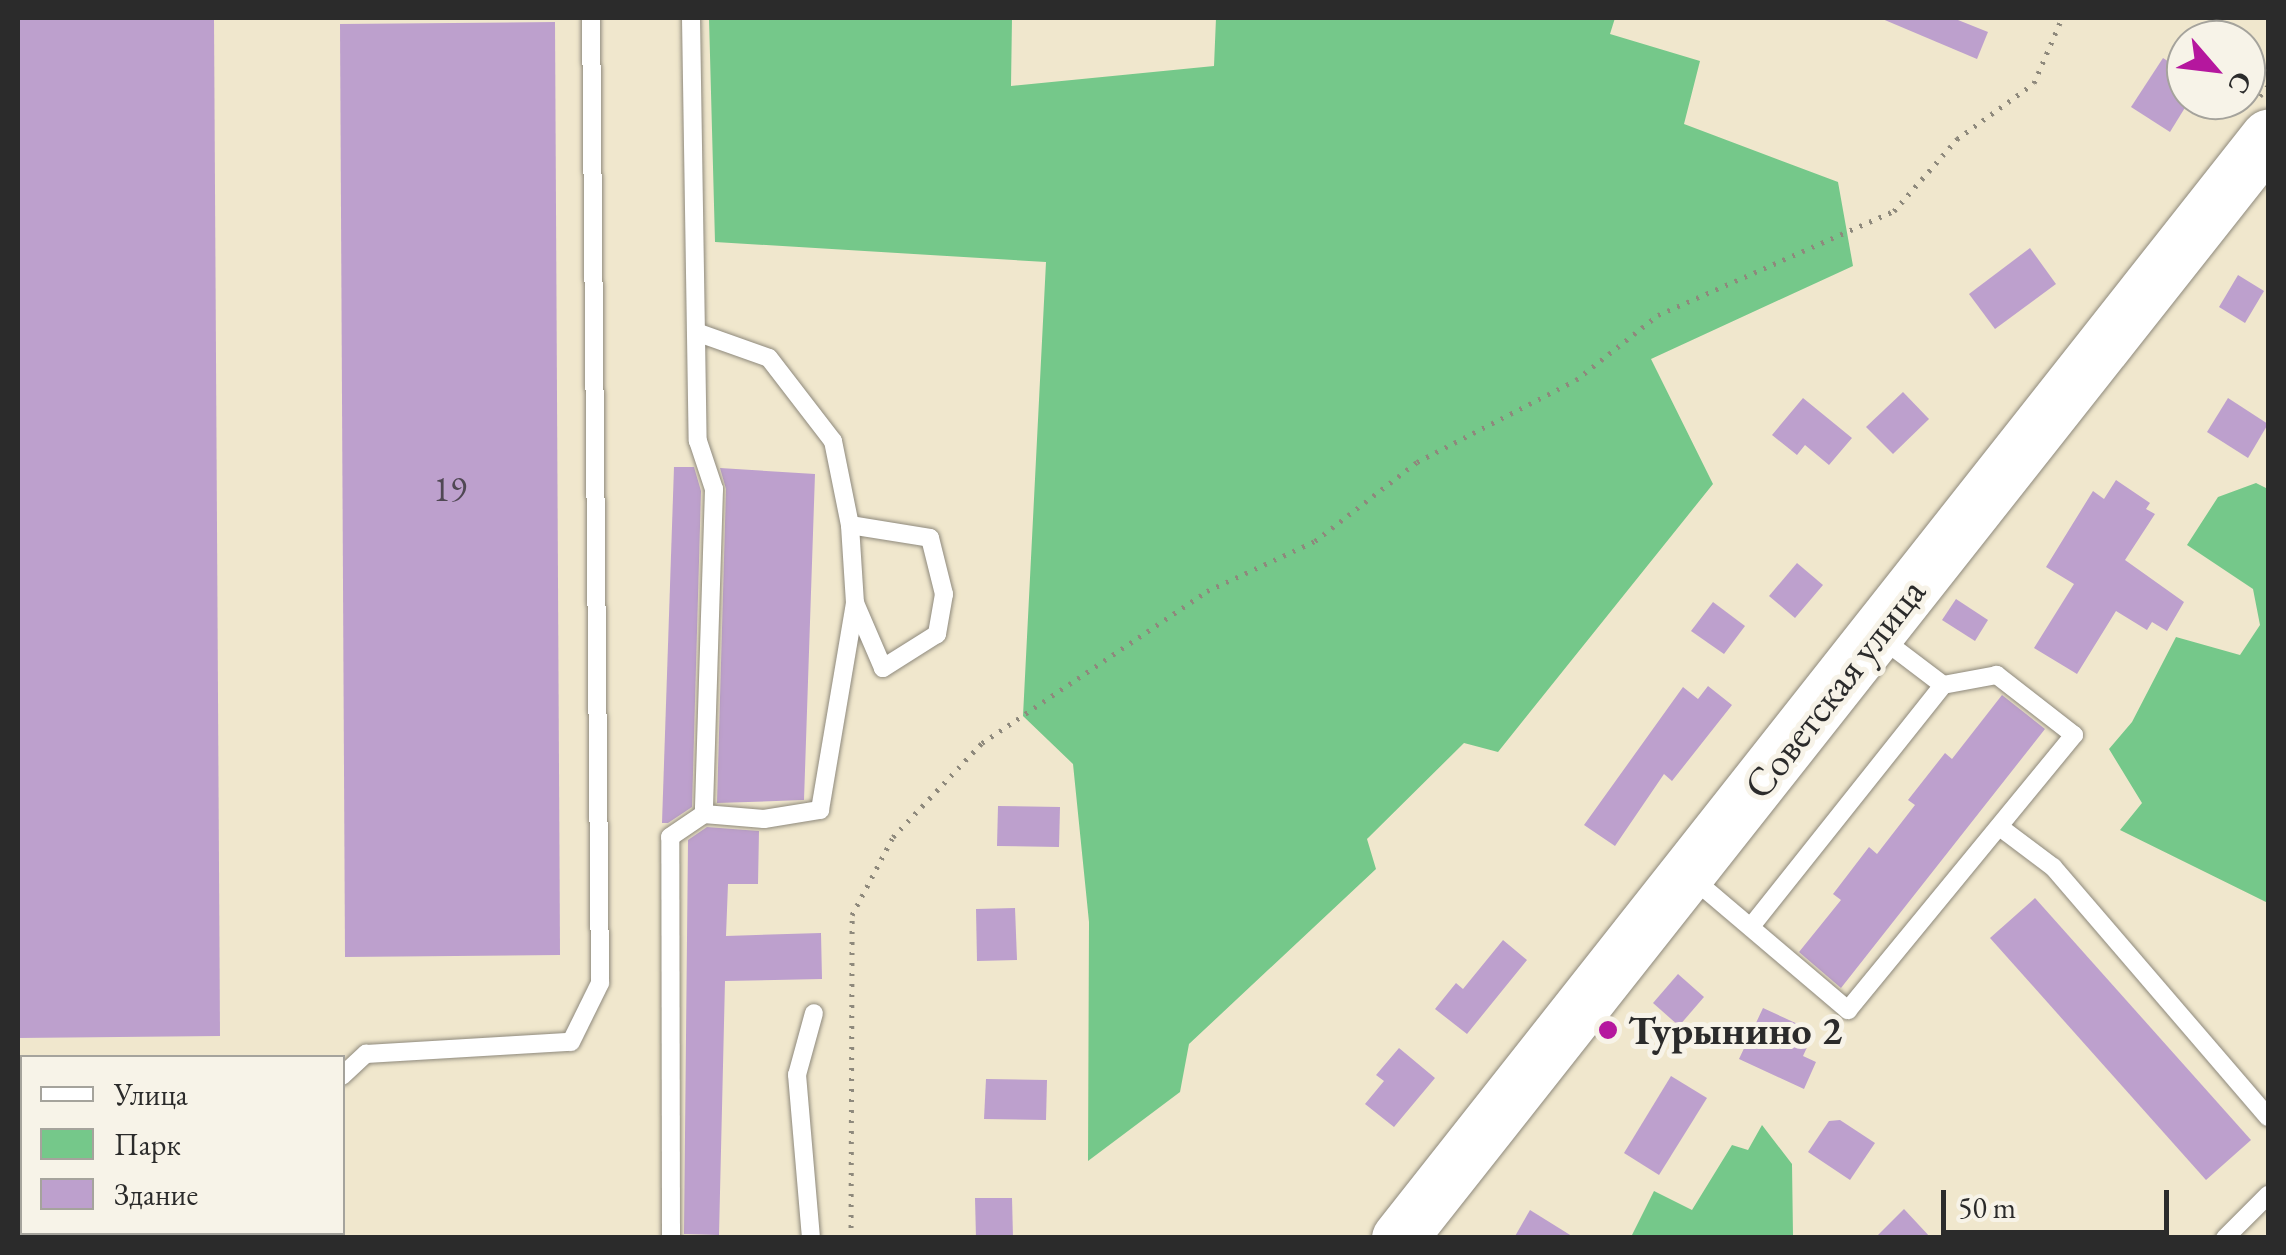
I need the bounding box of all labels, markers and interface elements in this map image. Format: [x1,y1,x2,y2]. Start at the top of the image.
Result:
north arrow [2166,20,2266,120]
text: С [2220,66,2261,100]
house number: 19 [433,468,467,510]
street label: Советская улица [1733,568,1935,808]
place label: Турынино 2 [1628,1006,1842,1054]
marker: Турынино 2 [1597,1019,1619,1041]
legend [20,1055,345,1235]
text: Улица [114,1075,188,1114]
text: Парк [114,1125,181,1164]
scale bar [1946,1170,2174,1232]
text: Здание [114,1175,198,1214]
text: 50 m [1958,1188,2016,1227]

